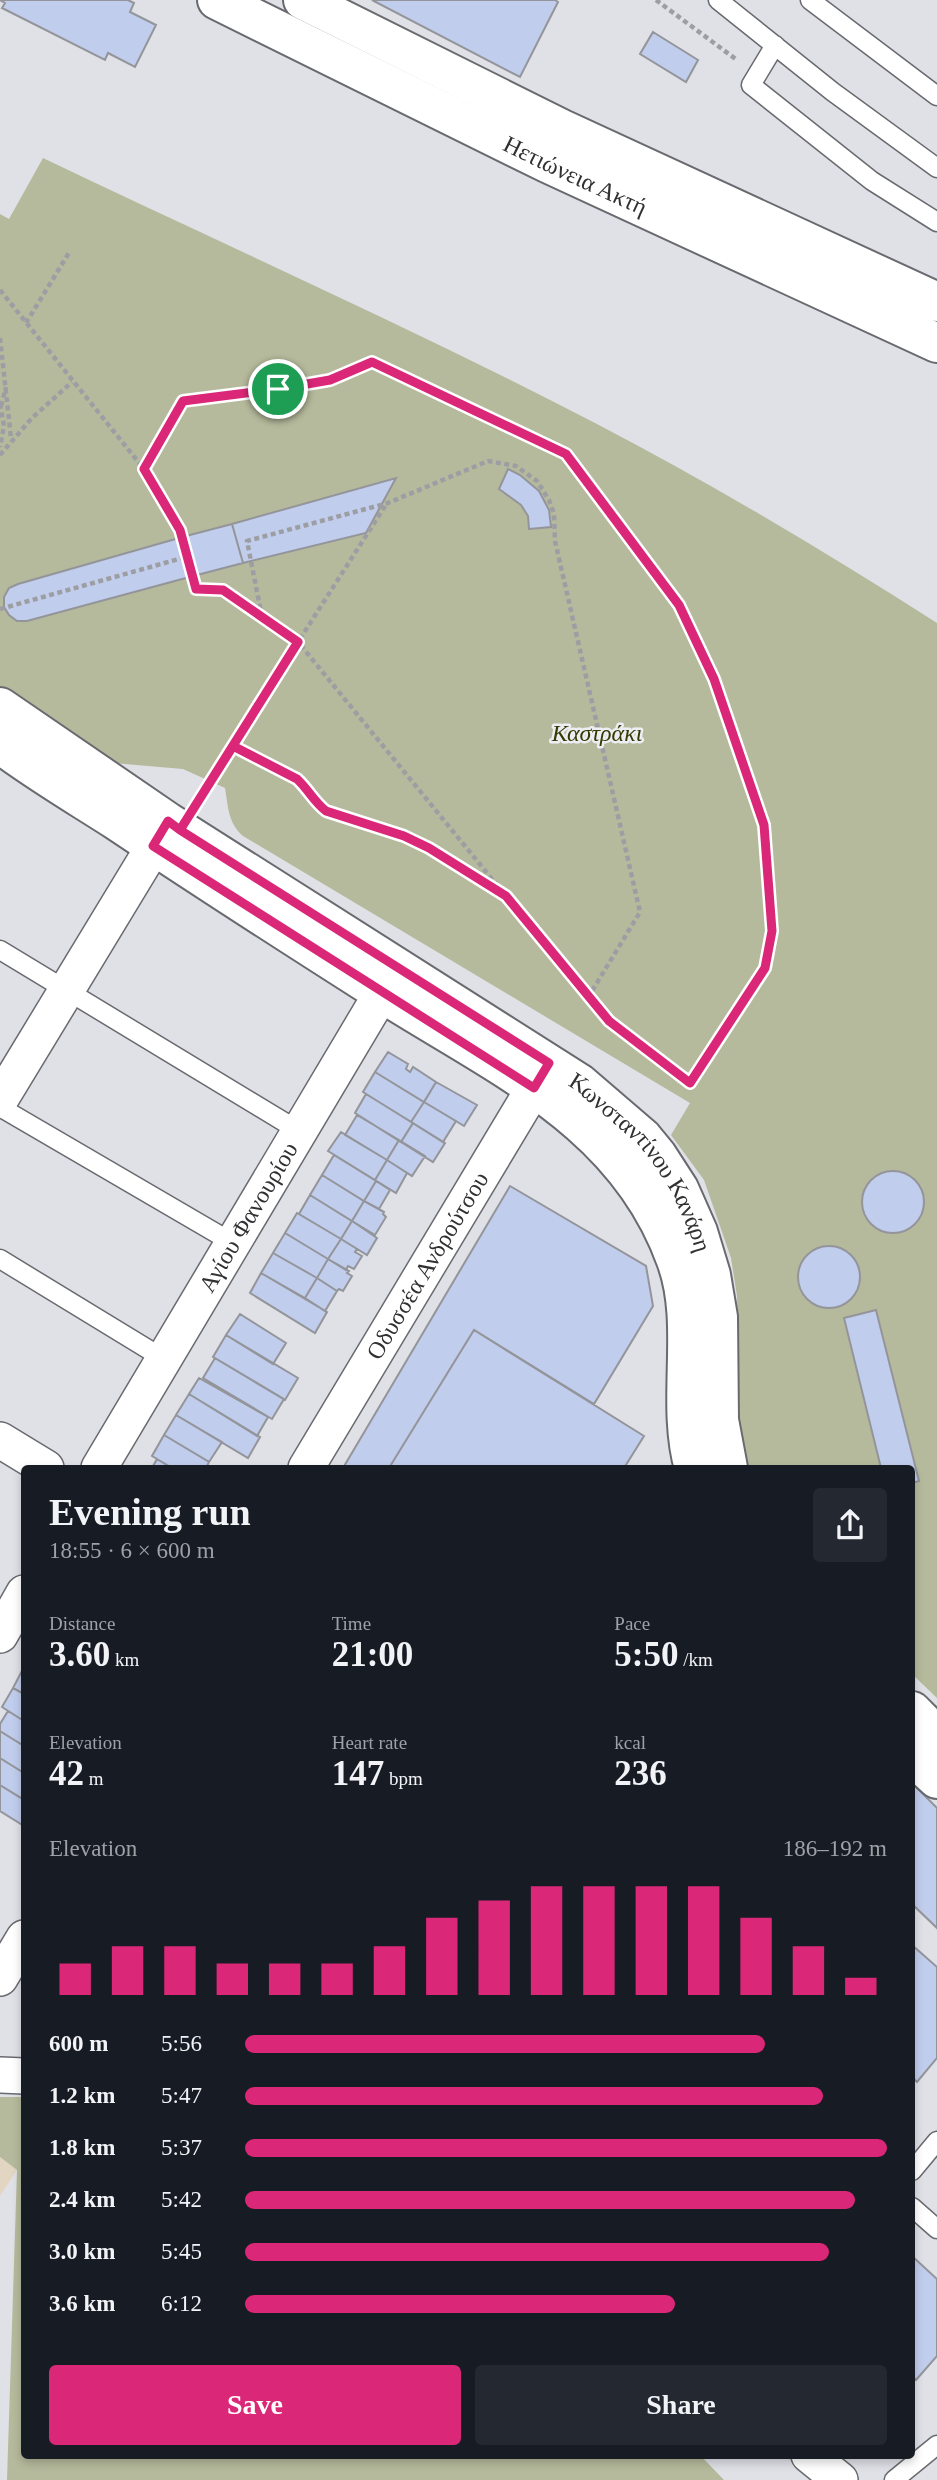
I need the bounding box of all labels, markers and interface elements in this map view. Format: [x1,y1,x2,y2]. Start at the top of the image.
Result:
street label: Ηετιώνεια Ακτή [499,131,651,220]
pin [248,359,308,419]
icon: arrive [259,370,297,408]
park label: Καστράκι [551,720,642,746]
street label: Κωνσταντίνου Κανάρη [564,1067,716,1255]
street label: Αγίου Φανουρίου [194,1137,303,1297]
street label: Οδυσσέα Ανδρούτσου [361,1167,494,1364]
button: share [813,1488,887,1562]
text: Evening run [49,1491,251,1533]
text: 18:55 · 6 × 600 m [49,1538,215,1563]
text: Distance [49,1613,115,1634]
text: Time [332,1613,371,1634]
text: Pace [614,1613,650,1634]
text: 3.60 [49,1635,110,1674]
text: 21:00 [332,1635,413,1674]
text: 5:50 [614,1635,678,1674]
text: km [110,1649,139,1670]
text: /km [678,1649,713,1670]
text: Elevation [49,1732,122,1753]
text: Heart rate [332,1732,407,1753]
text: kcal [614,1732,646,1753]
text: 42 [49,1754,84,1793]
text: 147 [332,1754,384,1793]
text: 236 [614,1754,667,1793]
text: m [84,1768,104,1789]
text: bpm [384,1768,423,1789]
text: Elevation [49,1836,137,1861]
text: 186–192 m [783,1836,887,1861]
text: 600 m [49,2031,108,2056]
text: 5:56 [161,2031,202,2056]
text: 1.2 km [49,2083,115,2108]
text: 5:47 [161,2083,202,2108]
text: 1.8 km [49,2135,115,2160]
text: 5:37 [161,2135,202,2160]
text: 2.4 km [49,2187,115,2212]
text: 5:42 [161,2187,202,2212]
text: 3.0 km [49,2239,115,2264]
text: 5:45 [161,2239,202,2264]
text: 3.6 km [49,2291,115,2316]
text: 6:12 [161,2291,202,2316]
button: Save [49,2365,461,2445]
button: Share [475,2365,887,2445]

